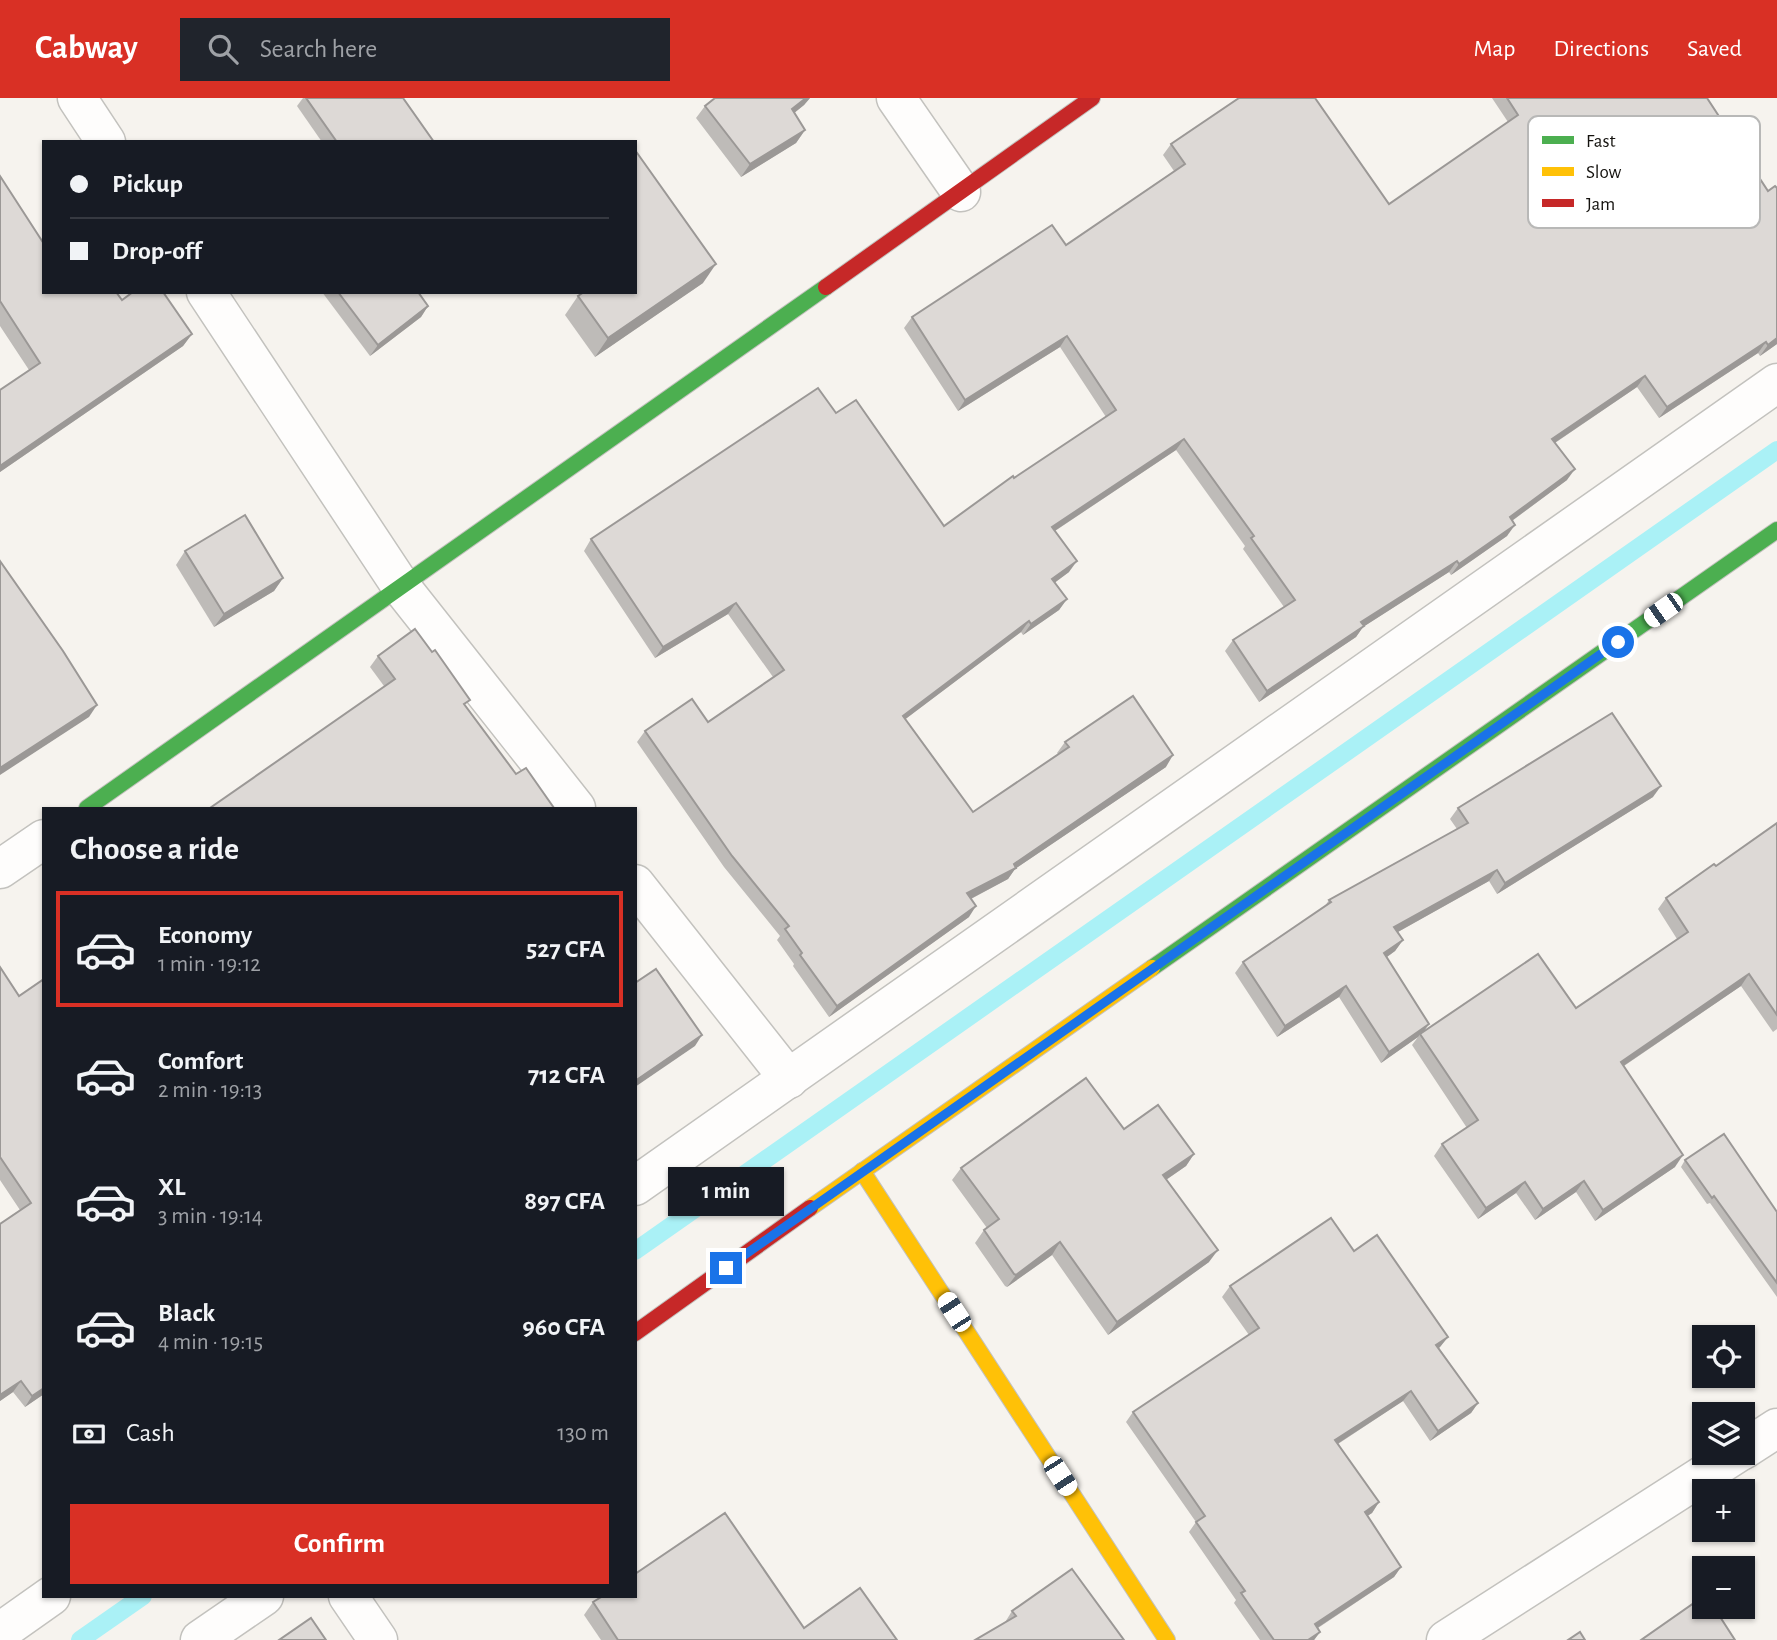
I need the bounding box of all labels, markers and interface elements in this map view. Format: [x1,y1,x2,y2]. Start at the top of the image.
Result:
search box [180,18,670,81]
icon: search [204,30,242,68]
text: Cabway [35,32,138,65]
text: Search here [260,36,377,62]
text: Map [1473,37,1515,61]
text: Directions [1553,37,1649,61]
text: Saved [1687,37,1742,61]
legend [1528,116,1760,228]
text: Fast [1586,132,1616,151]
text: Slow [1586,163,1622,182]
text: Pickup [112,171,183,197]
text: Jam [1586,195,1615,214]
text: Drop-off [112,238,201,264]
car [1640,589,1687,631]
route start [1602,626,1634,658]
text: Choose a ride [70,833,239,865]
icon: car [74,918,137,981]
text: Economy [158,922,252,948]
text: 527 CFA [526,936,605,962]
text: 1 min · 19:12 [158,953,261,976]
icon: car [74,1044,137,1107]
text: Comfort [158,1048,243,1074]
text: 712 CFA [528,1062,605,1088]
text: 2 min · 19:13 [158,1079,262,1102]
callout: 1 min [668,1166,784,1216]
icon: car [74,1170,137,1233]
text: XL [158,1174,185,1200]
text: 1 min [702,1180,750,1203]
text: 897 CFA [524,1188,605,1214]
text: 3 min · 19:14 [158,1205,263,1228]
route end [710,1252,742,1284]
car [934,1289,975,1335]
icon: car [74,1296,137,1359]
text: Black [158,1300,215,1326]
text: 960 CFA [522,1314,605,1340]
map controls [1692,1325,1755,1619]
button: locate [1692,1325,1755,1388]
text: 4 min · 19:15 [158,1331,263,1354]
button: layers [1692,1402,1755,1465]
icon: cash [70,1415,108,1453]
text: Cash [126,1420,175,1446]
text: 130 m [557,1422,609,1445]
car [1040,1453,1081,1499]
button: + [1692,1479,1755,1542]
button: Confirm [70,1504,609,1584]
button: − [1692,1556,1755,1619]

